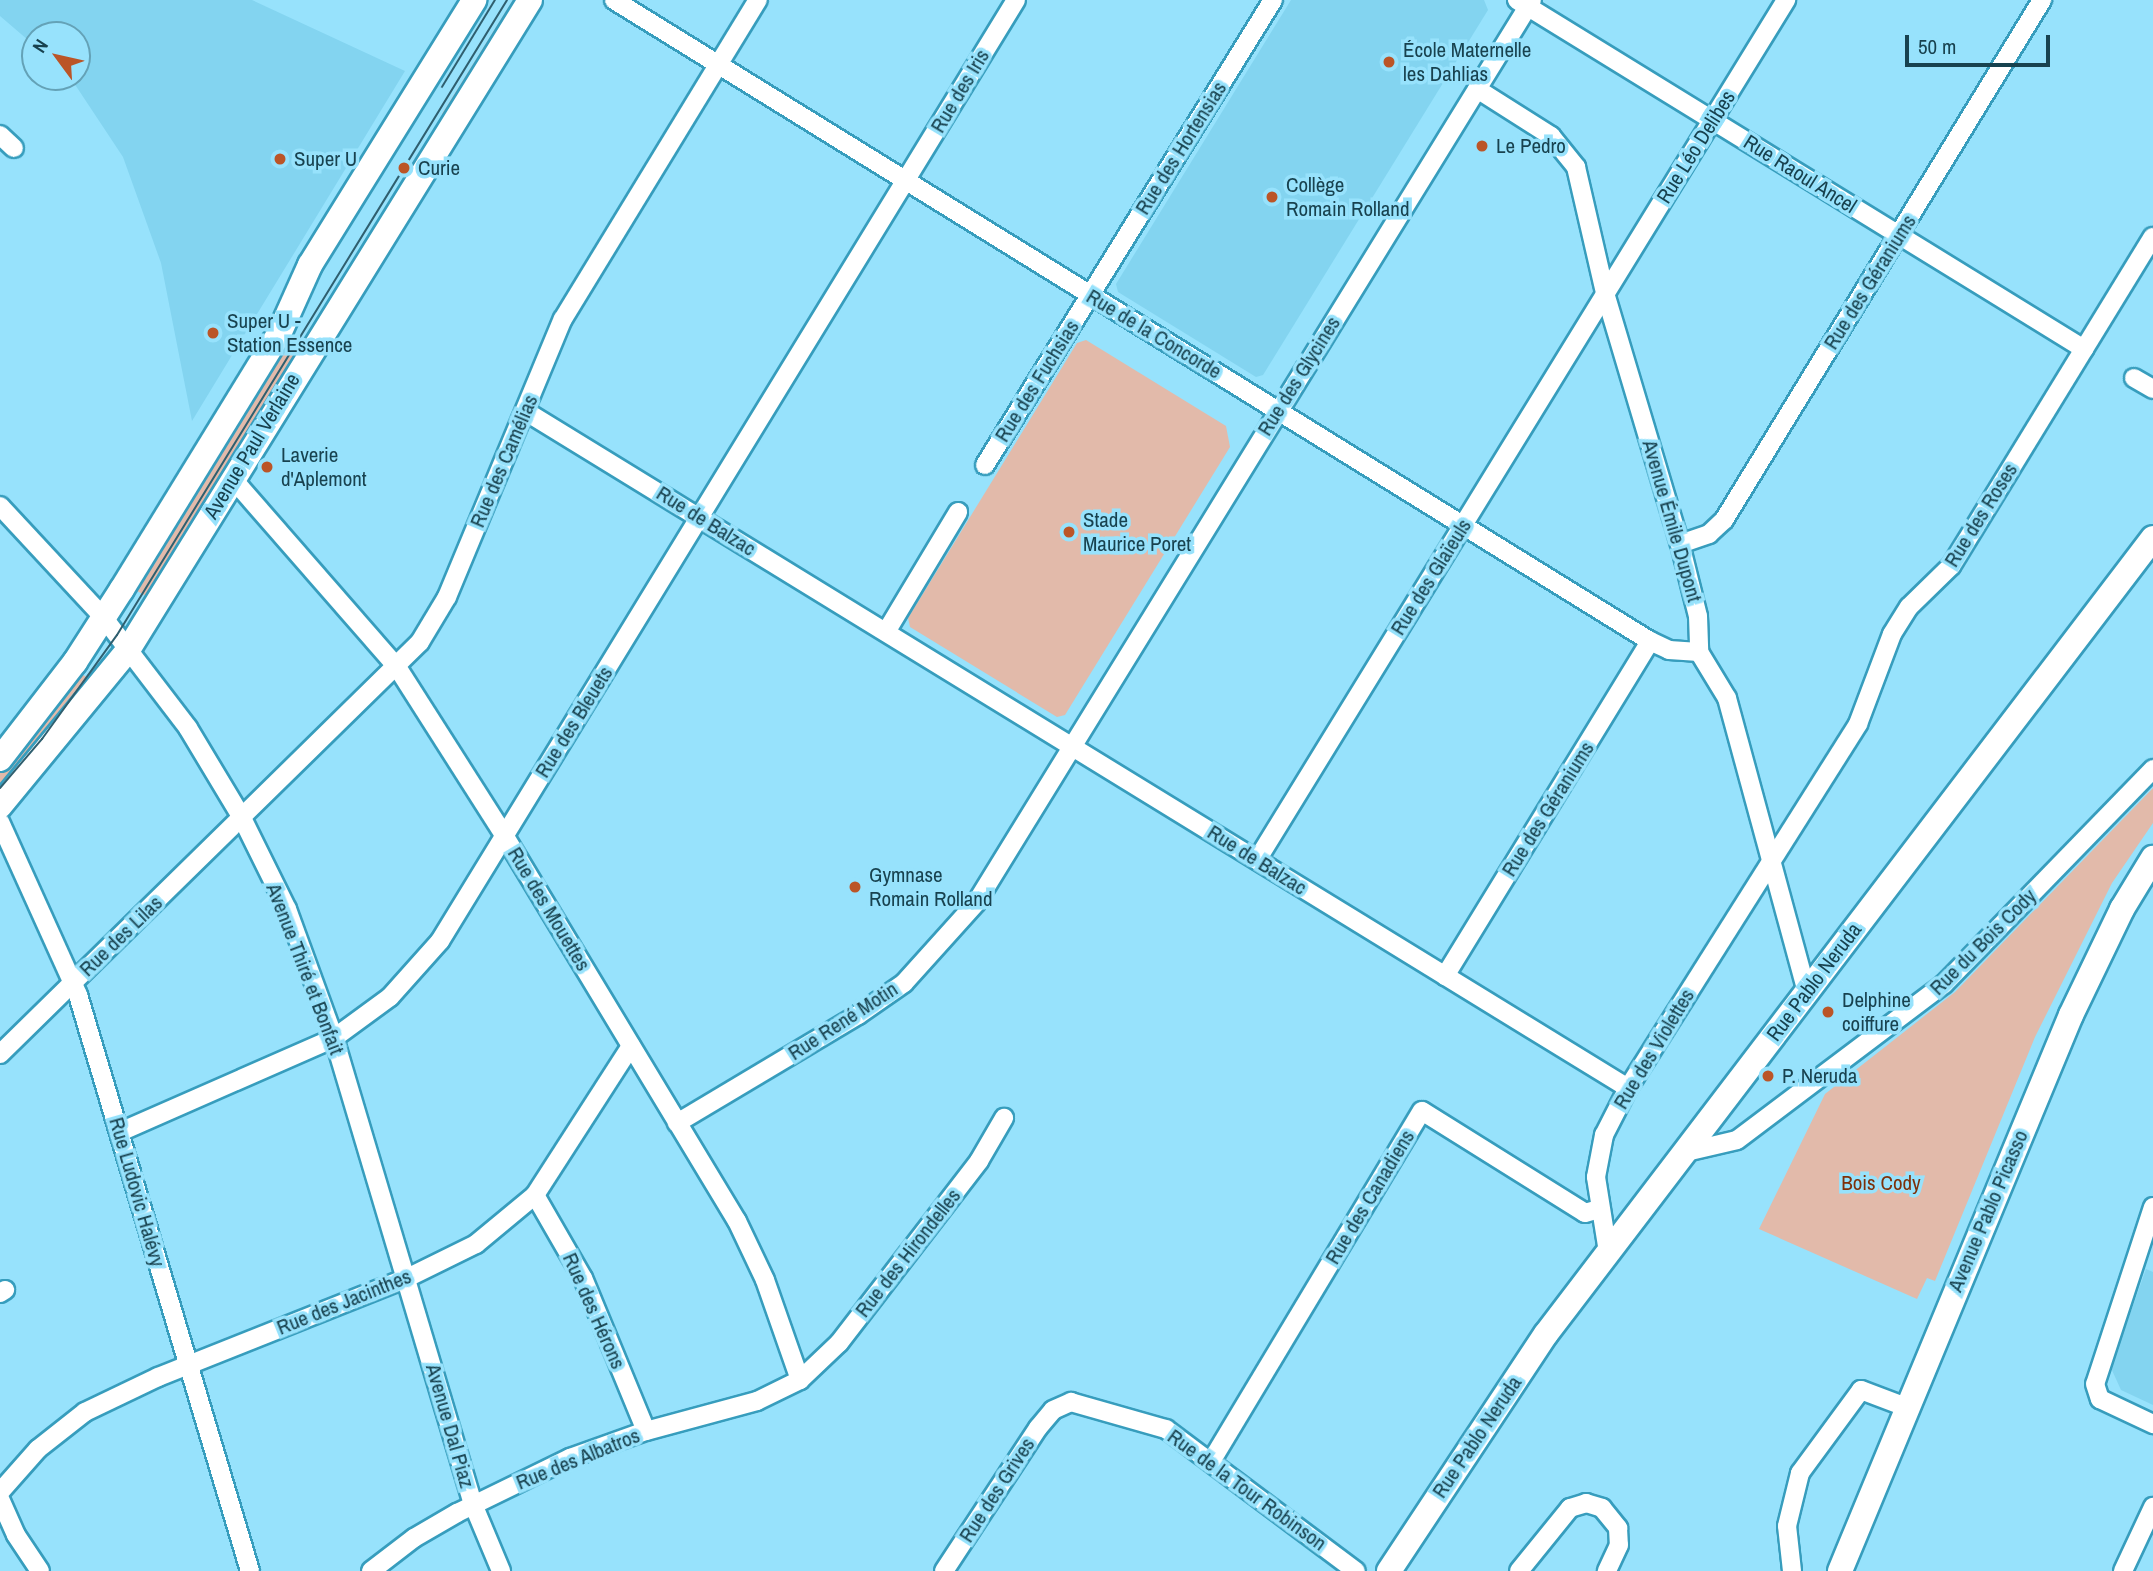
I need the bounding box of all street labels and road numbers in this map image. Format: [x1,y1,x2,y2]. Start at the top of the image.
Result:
street label: Rue des Iris [925,45,995,137]
street label: Rue des Hortensias [1130,77,1232,219]
street label: Rue Léo Delibes [1651,86,1741,208]
street label: Rue Raoul Ancel [1739,129,1861,219]
street label: Rue des Géraniums [1818,210,1922,354]
street label: Rue de la Concorde [1082,284,1226,384]
street label: Rue des Glycines [1252,312,1346,440]
street label: Rue des Fuchsias [990,315,1084,447]
street label: Avenue Paul Verlaine [199,369,305,523]
street label: Rue des Camélias [465,391,543,531]
street label: Avenue Émile Dupont [1637,437,1707,605]
street label: Rue des Roses [1939,458,2023,572]
street label: Rue de Balzac [652,481,760,561]
street label: Rue des Glaïeuls [1385,514,1477,640]
street label: Rue des Bleuets [530,662,618,782]
street label: Rue des Géraniums [1496,737,1600,881]
street label: Rue de Balzac [1203,820,1311,900]
street label: Rue des Mouettes [502,843,596,975]
street label: Avenue Thiré et Bonfait [261,880,349,1058]
street label: Rue du Bois Cody [1925,884,2041,1000]
street label: Rue des Lilas [74,890,168,982]
street label: Rue Pablo Neruda [1761,918,1867,1046]
street label: Rue René Motin [784,976,902,1066]
street label: Rue des Violettes [1608,984,1700,1114]
street label: Rue Ludovic Halévy [104,1114,170,1270]
street label: Rue des Canadiens [1320,1125,1420,1269]
street label: Avenue Pablo Picasso [1943,1126,2033,1296]
street label: Rue des Hirondelles [850,1184,966,1322]
street label: Rue des Hérons [557,1249,631,1373]
street label: Rue des Jacinthes [273,1264,415,1340]
street label: Avenue Dal Piaz [420,1361,480,1491]
street label: Rue Pablo Neruda [1427,1371,1527,1503]
street label: Rue des Albatros [512,1423,644,1495]
street label: Rue de la Tour Robinson [1163,1424,1331,1556]
street label: Rue des Grives [954,1433,1040,1547]

